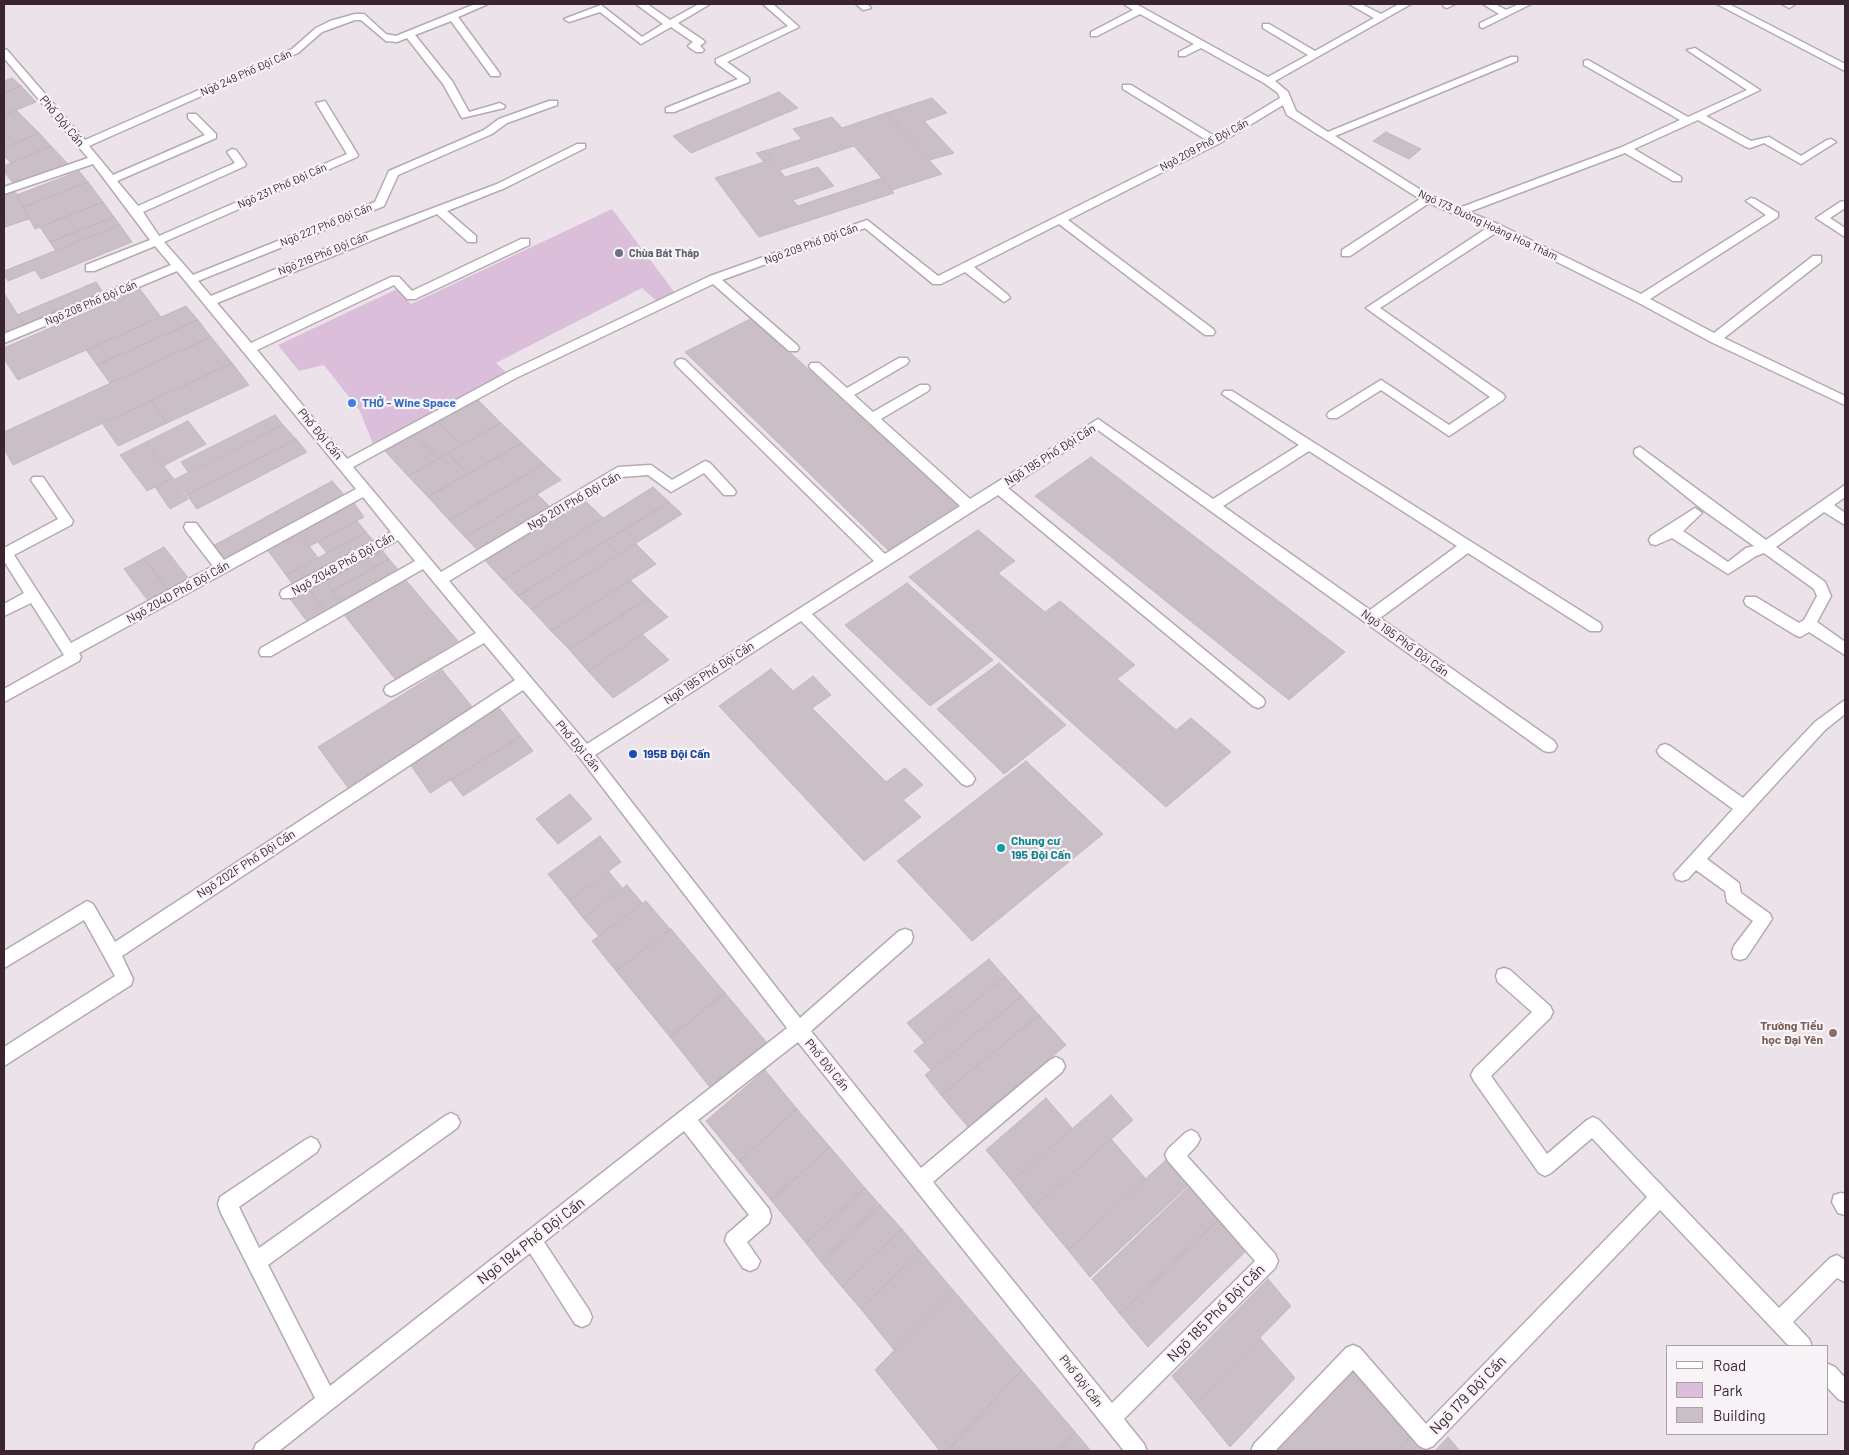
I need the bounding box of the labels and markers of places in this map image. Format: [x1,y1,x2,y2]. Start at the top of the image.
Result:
place label: Chùa Bát Tháp [629,246,699,260]
marker: Chùa Bát Tháp [613,247,625,259]
place label: THỞ - Wine Space [362,396,456,410]
marker: THỞ - Wine Space [346,397,358,409]
place label: 195B Đội Cấn [643,747,710,761]
marker: 195B Đội Cấn [627,748,639,760]
place label: Chung cư 195 Đội Cấn [1011,834,1071,862]
marker: Chung cư 195 Đội Cấn [995,842,1007,854]
place label: Trường Tiểu học Đại Yên [1760,1019,1823,1047]
marker: Trường Tiểu học Đại Yên [1827,1027,1839,1039]

